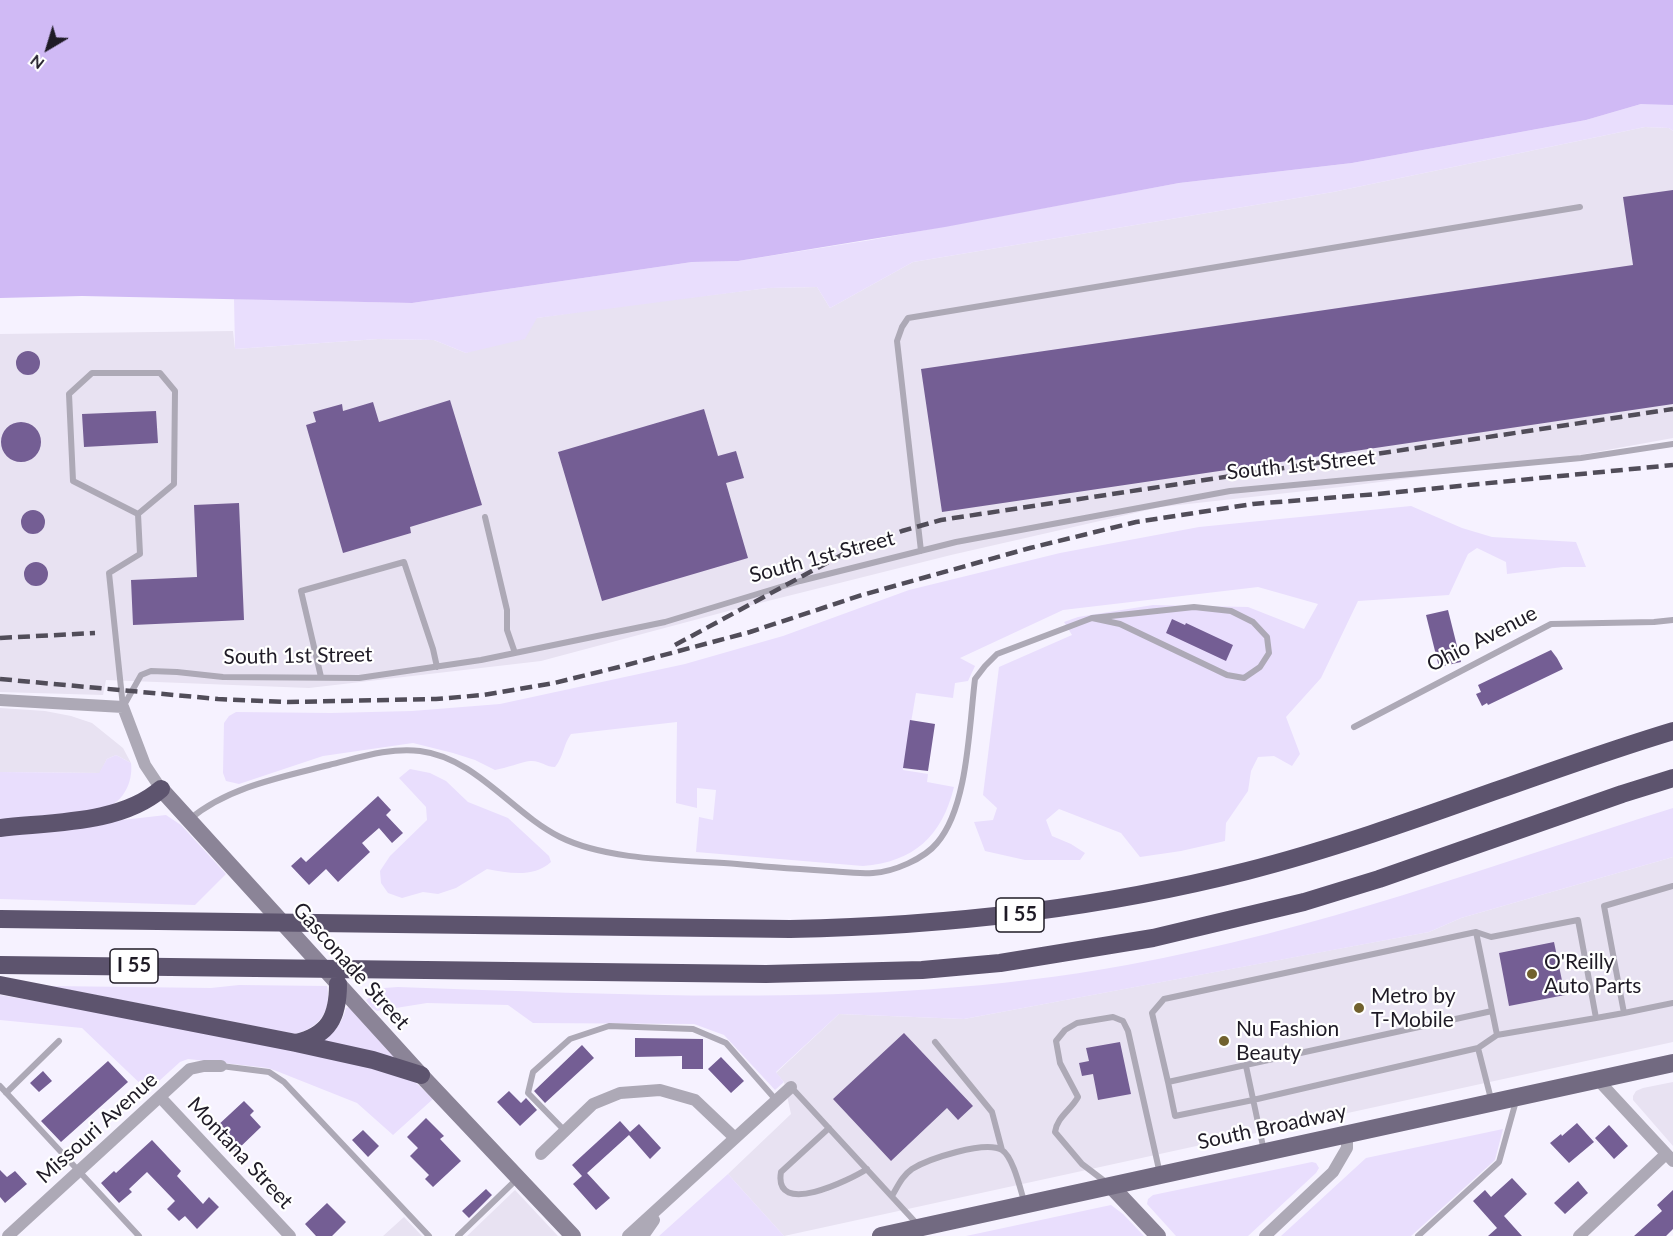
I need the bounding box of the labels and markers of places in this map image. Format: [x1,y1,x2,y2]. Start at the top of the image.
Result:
place label: O'Reilly Auto Parts [1544,949,1641,999]
marker: O'Reilly Auto Parts [1525,967,1539,981]
place label: Metro by T-Mobile [1371,983,1456,1033]
marker: Metro by T-Mobile [1352,1001,1366,1015]
place label: Nu Fashion Beauty [1236,1016,1339,1066]
marker: Nu Fashion Beauty [1217,1034,1231,1048]

